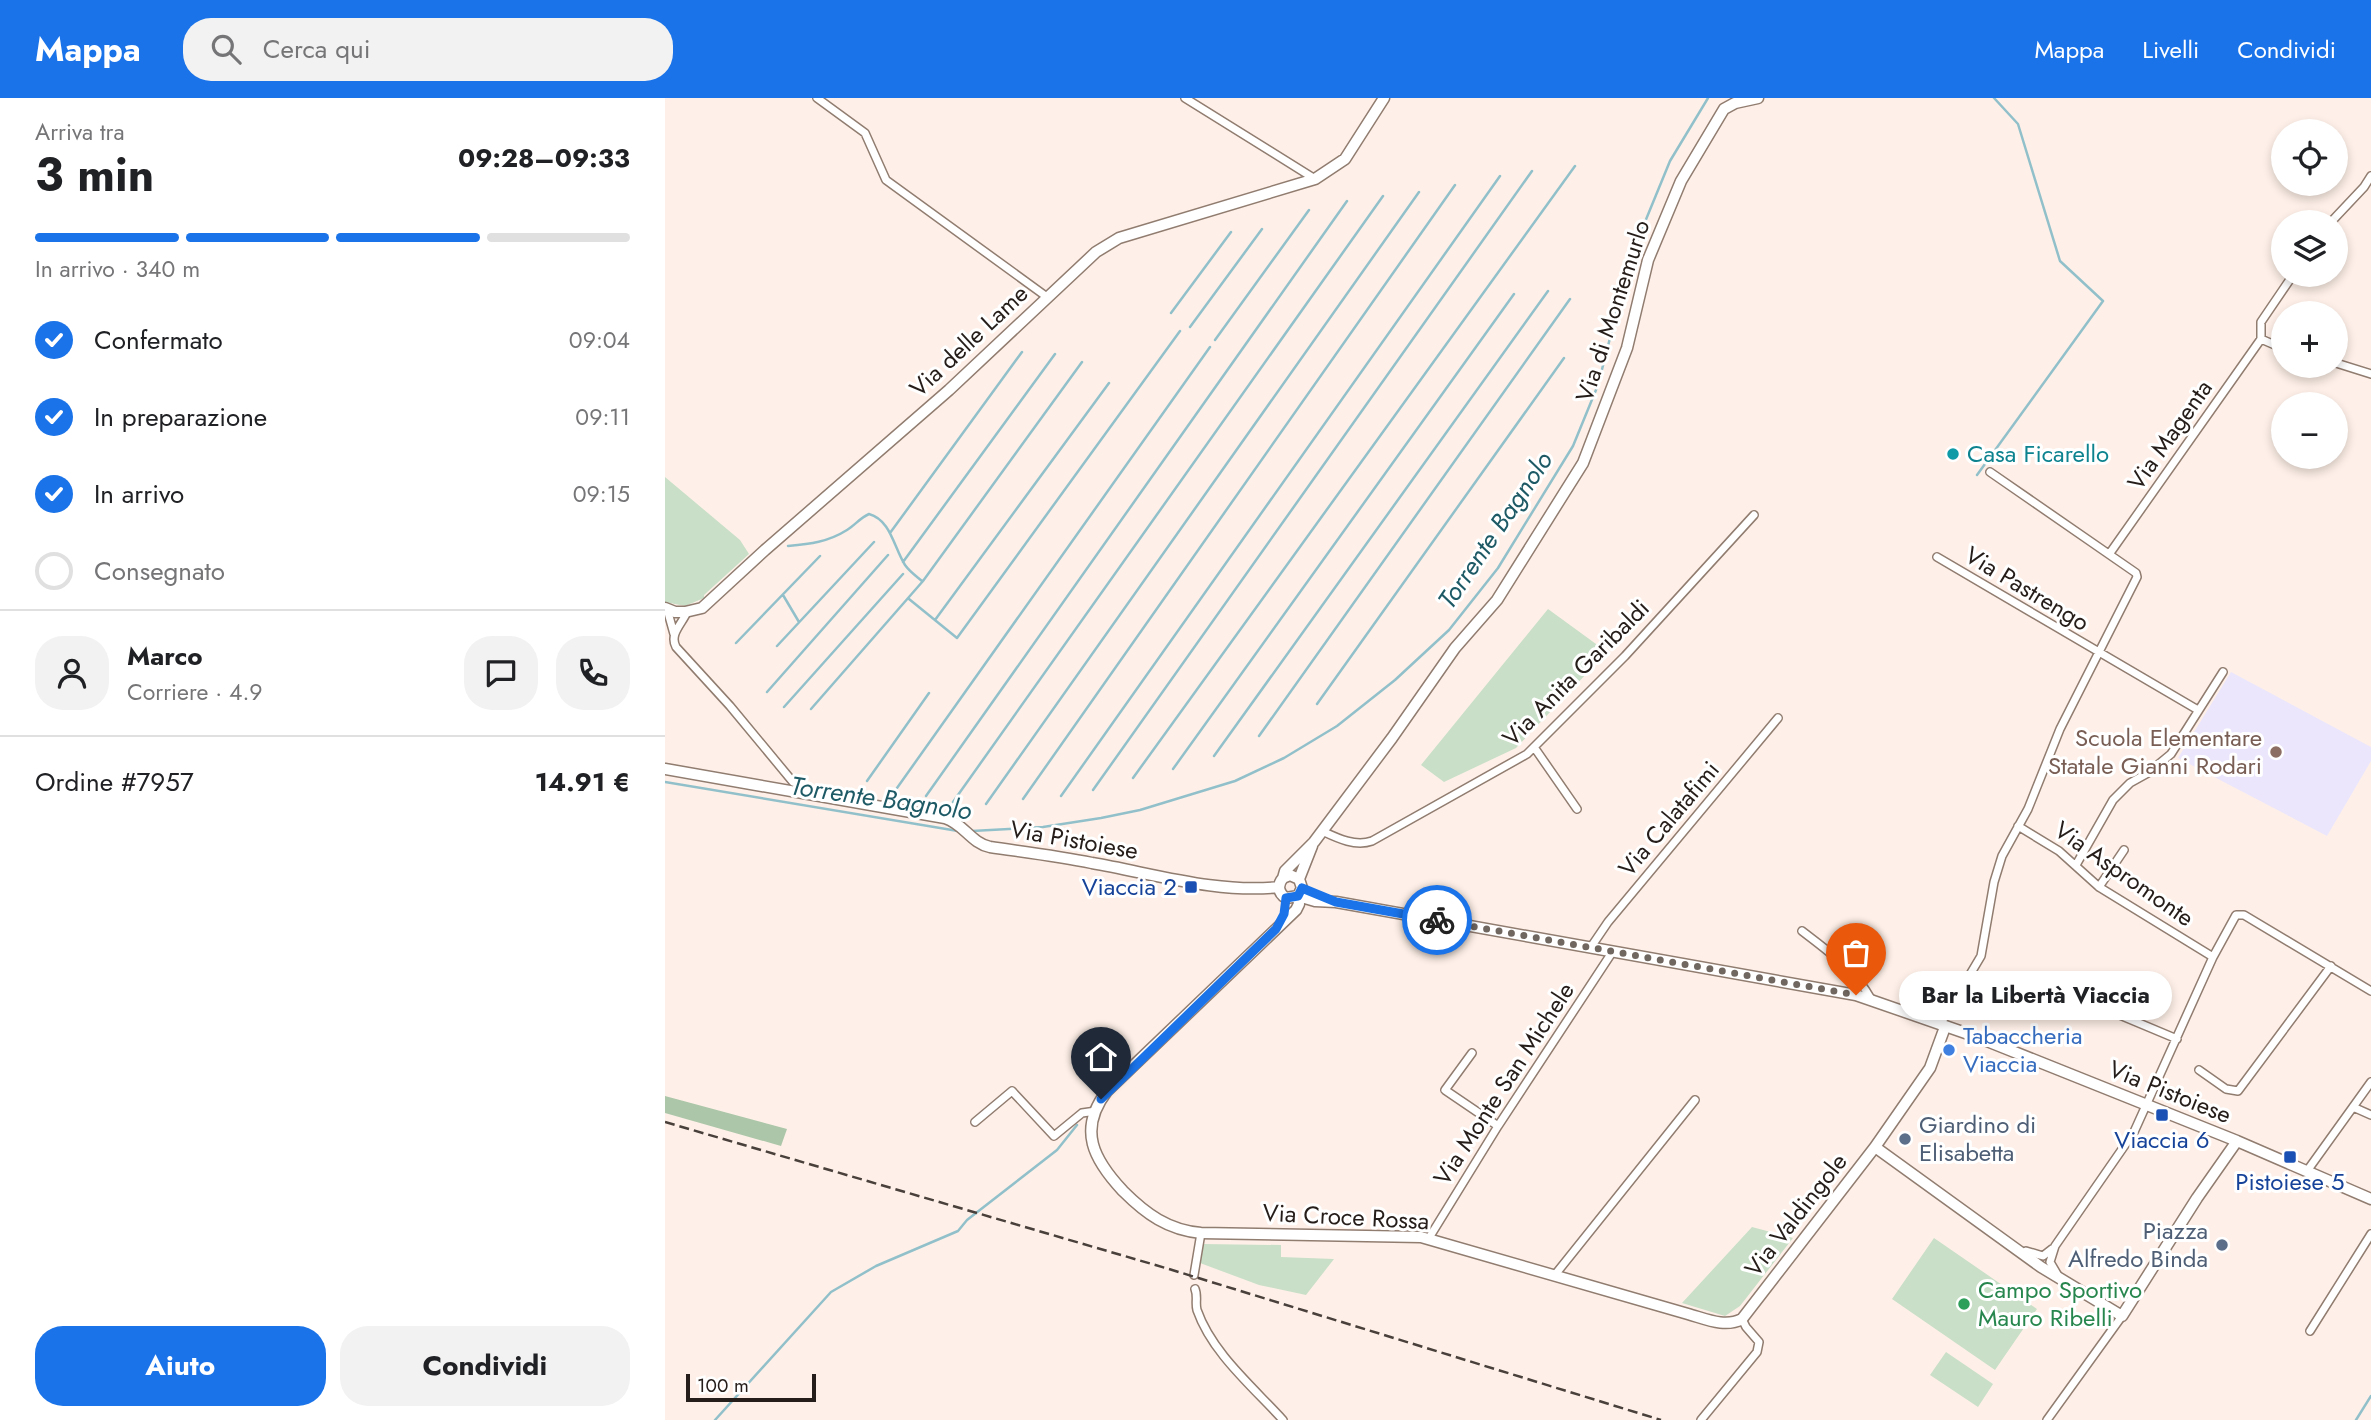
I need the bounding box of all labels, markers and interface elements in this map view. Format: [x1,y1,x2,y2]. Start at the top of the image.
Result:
search box [183,18,673,81]
text: Mappa [35,26,141,73]
icon: search [207,30,245,68]
text: Cerca qui [263,30,370,68]
text: Mappa [2034,32,2104,67]
text: Livelli [2142,32,2199,67]
text: Condividi [2237,32,2336,67]
text: Arriva tra [35,115,125,149]
map controls [2271,119,2348,469]
button: locate [2271,119,2348,196]
text: 09:28–09:33 [458,139,630,177]
text: 3 min [35,142,154,208]
button: layers [2271,210,2348,287]
street label: Via di Montemurlo [1567,215,1658,406]
text: In arrivo · 340 m [35,252,200,286]
street label: Via delle Lame [902,276,1036,405]
button: + [2271,301,2348,378]
icon: check [35,321,73,359]
text: Confermato [94,321,223,359]
text: 09:04 [569,323,630,357]
street label: Via Magenta [2119,372,2221,497]
button: − [2271,392,2348,469]
icon: check [35,398,73,436]
text: In preparazione [94,398,267,436]
text: 09:11 [575,400,630,434]
place label: Casa Ficarello [1967,436,2109,471]
water label: Torrente Bagnolo [1428,444,1562,616]
marker: Casa Ficarello [1945,446,1961,462]
icon: check [35,475,73,513]
text: In arrivo [94,475,184,513]
text: 09:15 [573,477,630,511]
street label: Via Pastrengo [1958,538,2096,640]
text: Consegnato [94,552,225,590]
street label: Via Anita Garibaldi [1494,591,1657,754]
button: person [35,636,109,710]
button: chat [464,636,538,710]
button: phone [556,636,630,710]
text: Marco [127,637,203,675]
text: Corriere · 4.9 [127,675,263,709]
place label: Scuola Elementare Statale Gianni Rodari [2048,720,2262,783]
marker: Scuola Elementare Statale Gianni Rodari [2268,744,2284,760]
street label: Via Calatafimi [1610,753,1727,884]
text: Ordine #7957 [35,763,194,801]
text: 14.91 € [535,763,630,801]
water label: Torrente Bagnolo [788,766,974,830]
street label: Via Pistoiese [1007,811,1141,868]
street label: Via Aspromonte [2047,812,2201,935]
place label: Viaccia 2 [1082,869,1177,904]
marker: Viaccia 2 [1183,879,1199,895]
courier [1402,885,1472,955]
icon: bike [1418,901,1456,939]
pin [1826,923,1886,995]
icon: bag [1837,934,1875,972]
callout: Bar la Libertà Viaccia [1898,970,2171,1020]
street label: Via Monte San Michele [1425,975,1582,1192]
text: Bar la Libertà Viaccia [1921,978,2150,1012]
place label: Tabaccheria Viaccia [1963,1018,2082,1081]
pin [1071,1027,1131,1099]
icon: home [1082,1038,1120,1076]
marker: Tabaccheria Viaccia [1941,1042,1957,1058]
street label: Via Pistoiese [2104,1051,2237,1132]
place label: Giardino di Elisabetta [1919,1107,2036,1170]
marker: Viaccia 6 [2154,1107,2170,1123]
place label: Viaccia 6 [2114,1122,2210,1157]
marker: Giardino di Elisabetta [1897,1131,1913,1147]
street label: Via Valdingole [1736,1145,1855,1284]
marker: Pistoiese 5 [2282,1149,2298,1165]
place label: Pistoiese 5 [2235,1164,2345,1199]
street label: Via Croce Rossa [1262,1195,1430,1238]
place label: Piazza Alfredo Binda [2068,1213,2208,1276]
marker: Piazza Alfredo Binda [2214,1237,2230,1253]
place label: Campo Sportivo Mauro Ribelli [1978,1272,2142,1335]
marker: Campo Sportivo Mauro Ribelli [1956,1296,1972,1312]
button: Aiuto [35,1326,326,1406]
button: Condividi [340,1326,630,1406]
scale bar [686,1371,815,1403]
text: 100 m [697,1372,749,1399]

